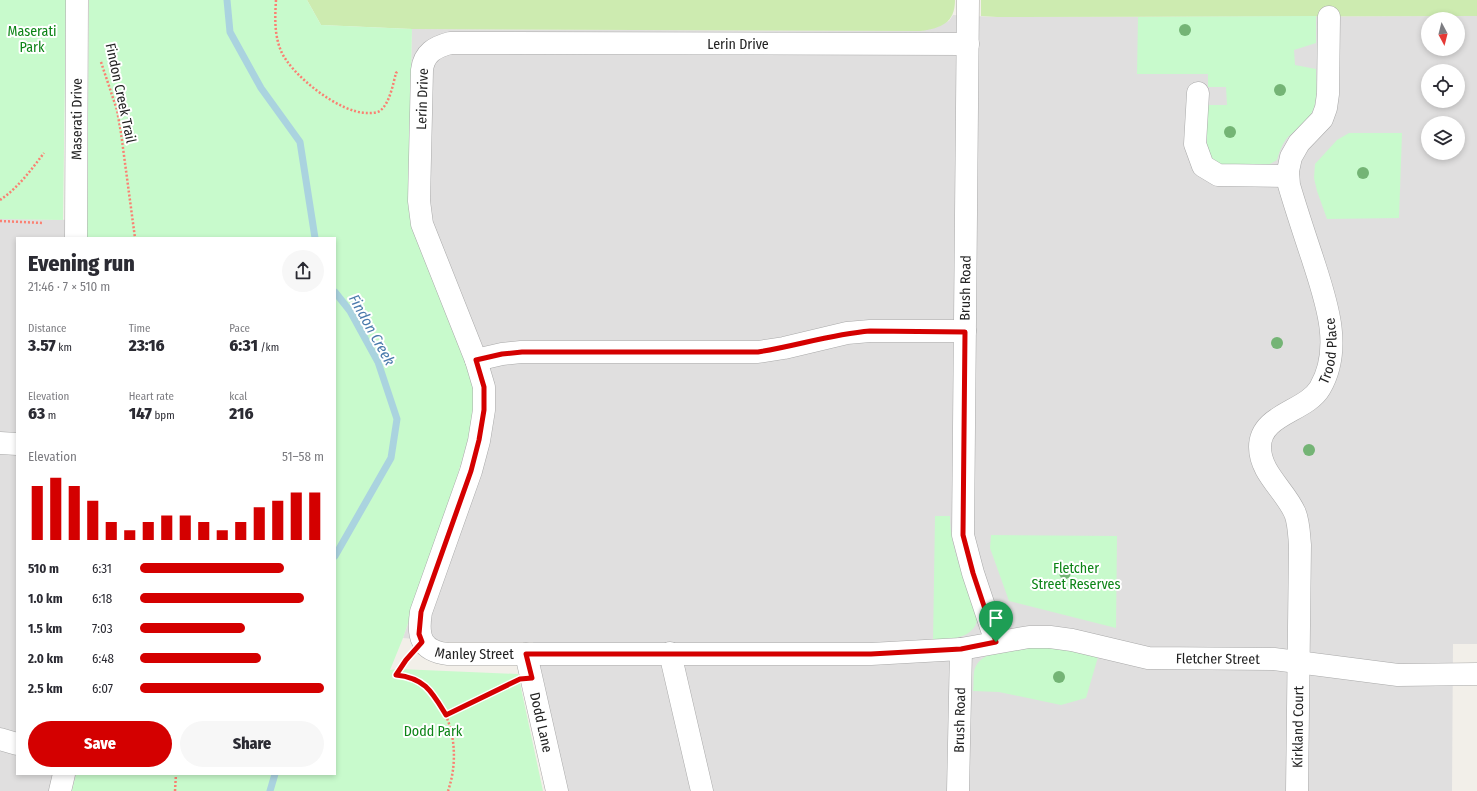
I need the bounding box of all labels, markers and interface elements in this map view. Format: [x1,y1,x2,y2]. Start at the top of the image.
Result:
north arrow [1421,12,1465,56]
map controls [1421,12,1465,160]
park label: Maserati Park [7,23,57,56]
street label: Lerin Drive [707,36,769,53]
street label: Findon Creek Trail [102,42,139,145]
button: locate [1421,64,1465,108]
street label: Lerin Drive [413,68,432,130]
street label: Maserati Drive [68,78,86,160]
button: layers [1421,116,1465,160]
text: Evening run [28,250,135,277]
button: share [282,250,324,292]
street label: Brush Road [956,255,975,321]
text: 21:46 · 7 × 510 m [28,279,110,294]
water label: Findon Creek [345,291,399,369]
street label: Trood Place [1315,316,1341,387]
text: Distance [28,322,67,335]
text: Time [129,322,150,335]
text: Pace [229,322,250,335]
text: 3.57 [28,335,56,356]
text: 23:16 [129,335,165,356]
text: 6:31 [229,335,258,356]
text: km [56,341,72,354]
text: /km [258,341,279,354]
text: Elevation [28,390,69,403]
text: Heart rate [129,390,174,403]
text: kcal [229,390,247,403]
text: 63 [28,403,45,424]
text: 147 [129,403,152,424]
text: 216 [229,403,253,424]
text: m [45,409,56,422]
text: bpm [152,409,175,422]
text: Elevation [28,449,77,464]
text: 51–58 m [282,449,324,464]
park label: Fletcher Street Reserves [1032,560,1120,593]
text: 510 m [28,561,59,576]
text: 6:31 [92,561,112,576]
text: 1.0 km [28,591,63,606]
text: 6:18 [92,591,112,606]
pin [979,601,1013,642]
icon: arrive [985,607,1007,629]
text: 1.5 km [28,621,62,636]
text: 7:03 [92,621,113,636]
street label: Manley Street [433,644,514,663]
street label: Fletcher Street [1176,650,1260,668]
text: 2.0 km [28,651,63,666]
text: 6:48 [92,651,114,666]
text: 2.5 km [28,681,63,696]
text: 6:07 [92,681,113,696]
street label: Kirkland Court [1289,685,1307,768]
street label: Brush Road [951,687,969,753]
street label: Dodd Lane [526,691,556,754]
button: Save [28,721,172,767]
button: Share [180,721,324,767]
park label: Dodd Park [404,723,463,740]

